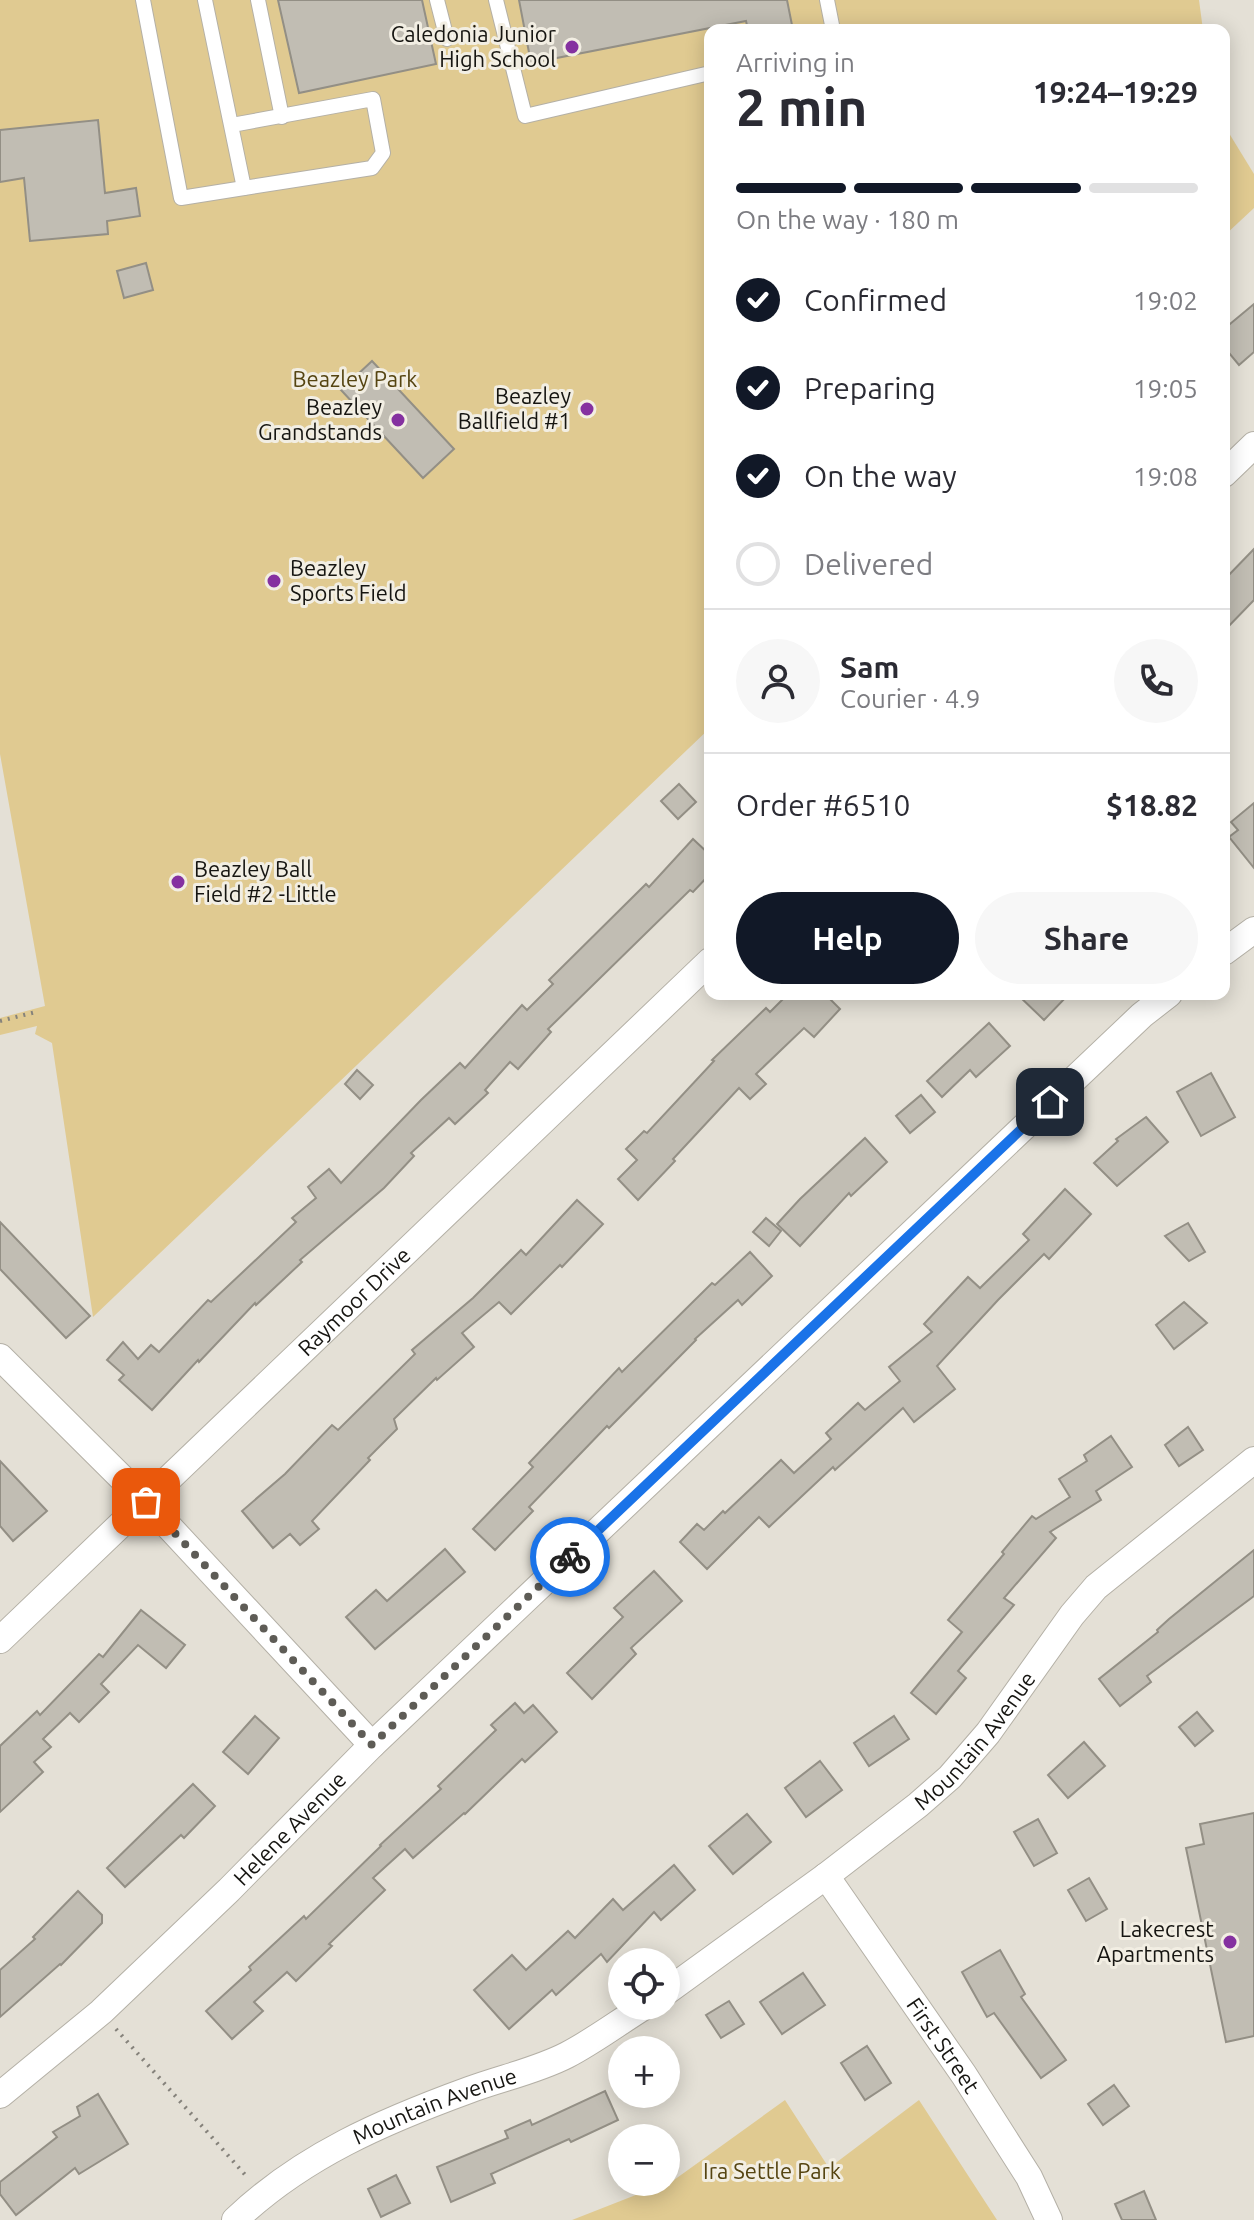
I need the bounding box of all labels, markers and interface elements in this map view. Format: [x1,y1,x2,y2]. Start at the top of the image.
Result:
place label: Caledonia Junior High School [391,21,557,71]
marker: Caledonia Junior High School [563,38,581,56]
text: Arriving in [736,48,855,77]
text: 19:24–19:29 [1033,75,1198,109]
text: 2 min [736,78,867,136]
text: On the way · 180 m [736,205,959,234]
icon: check [736,278,780,322]
text: Confirmed [804,283,947,317]
text: 19:02 [1133,286,1198,315]
park label: Beazley Park [293,366,417,391]
icon: check [736,366,780,410]
text: Preparing [804,371,936,405]
text: 19:05 [1133,374,1198,403]
place label: Beazley Ballfield #1 [458,383,571,433]
place label: Beazley Grandstands [258,394,382,444]
marker: Beazley Ballfield #1 [578,400,596,418]
marker: Beazley Grandstands [389,411,407,429]
icon: check [736,454,780,498]
text: On the way [804,459,957,493]
text: 19:08 [1133,462,1198,491]
text: Delivered [804,547,933,581]
place label: Beazley Sports Field [290,555,407,605]
marker: Beazley Sports Field [265,572,283,590]
button: person [736,639,820,723]
button: phone [1114,639,1198,723]
text: Sam [840,650,899,684]
text: Courier · 4.9 [840,684,980,713]
text: Order #6510 [736,788,910,822]
text: $18.82 [1106,788,1198,822]
place label: Beazley Ball Field #2 -Little [194,856,337,906]
marker: Beazley Ball Field #2 -Little [169,873,187,891]
button: Help [736,892,959,984]
button: Share [975,892,1198,984]
pin [1016,1068,1084,1136]
icon: home [1028,1080,1072,1124]
street label: Raymoor Drive [292,1242,415,1360]
pin [112,1468,180,1536]
icon: bag [124,1480,168,1524]
courier [530,1517,610,1597]
icon: bike [548,1535,592,1579]
street label: Mountain Avenue [909,1666,1040,1815]
street label: Helene Avenue [228,1766,351,1890]
place label: Lakecrest Apartments [1097,1916,1214,1966]
marker: Lakecrest Apartments [1221,1933,1239,1951]
map controls [608,1948,680,2196]
button: locate [608,1948,680,2020]
street label: First Street [902,1993,985,2098]
button: + [608,2036,680,2108]
street label: Mountain Avenue [348,2062,520,2149]
button: − [608,2124,680,2196]
park label: Ira Settle Park [703,2158,841,2183]

